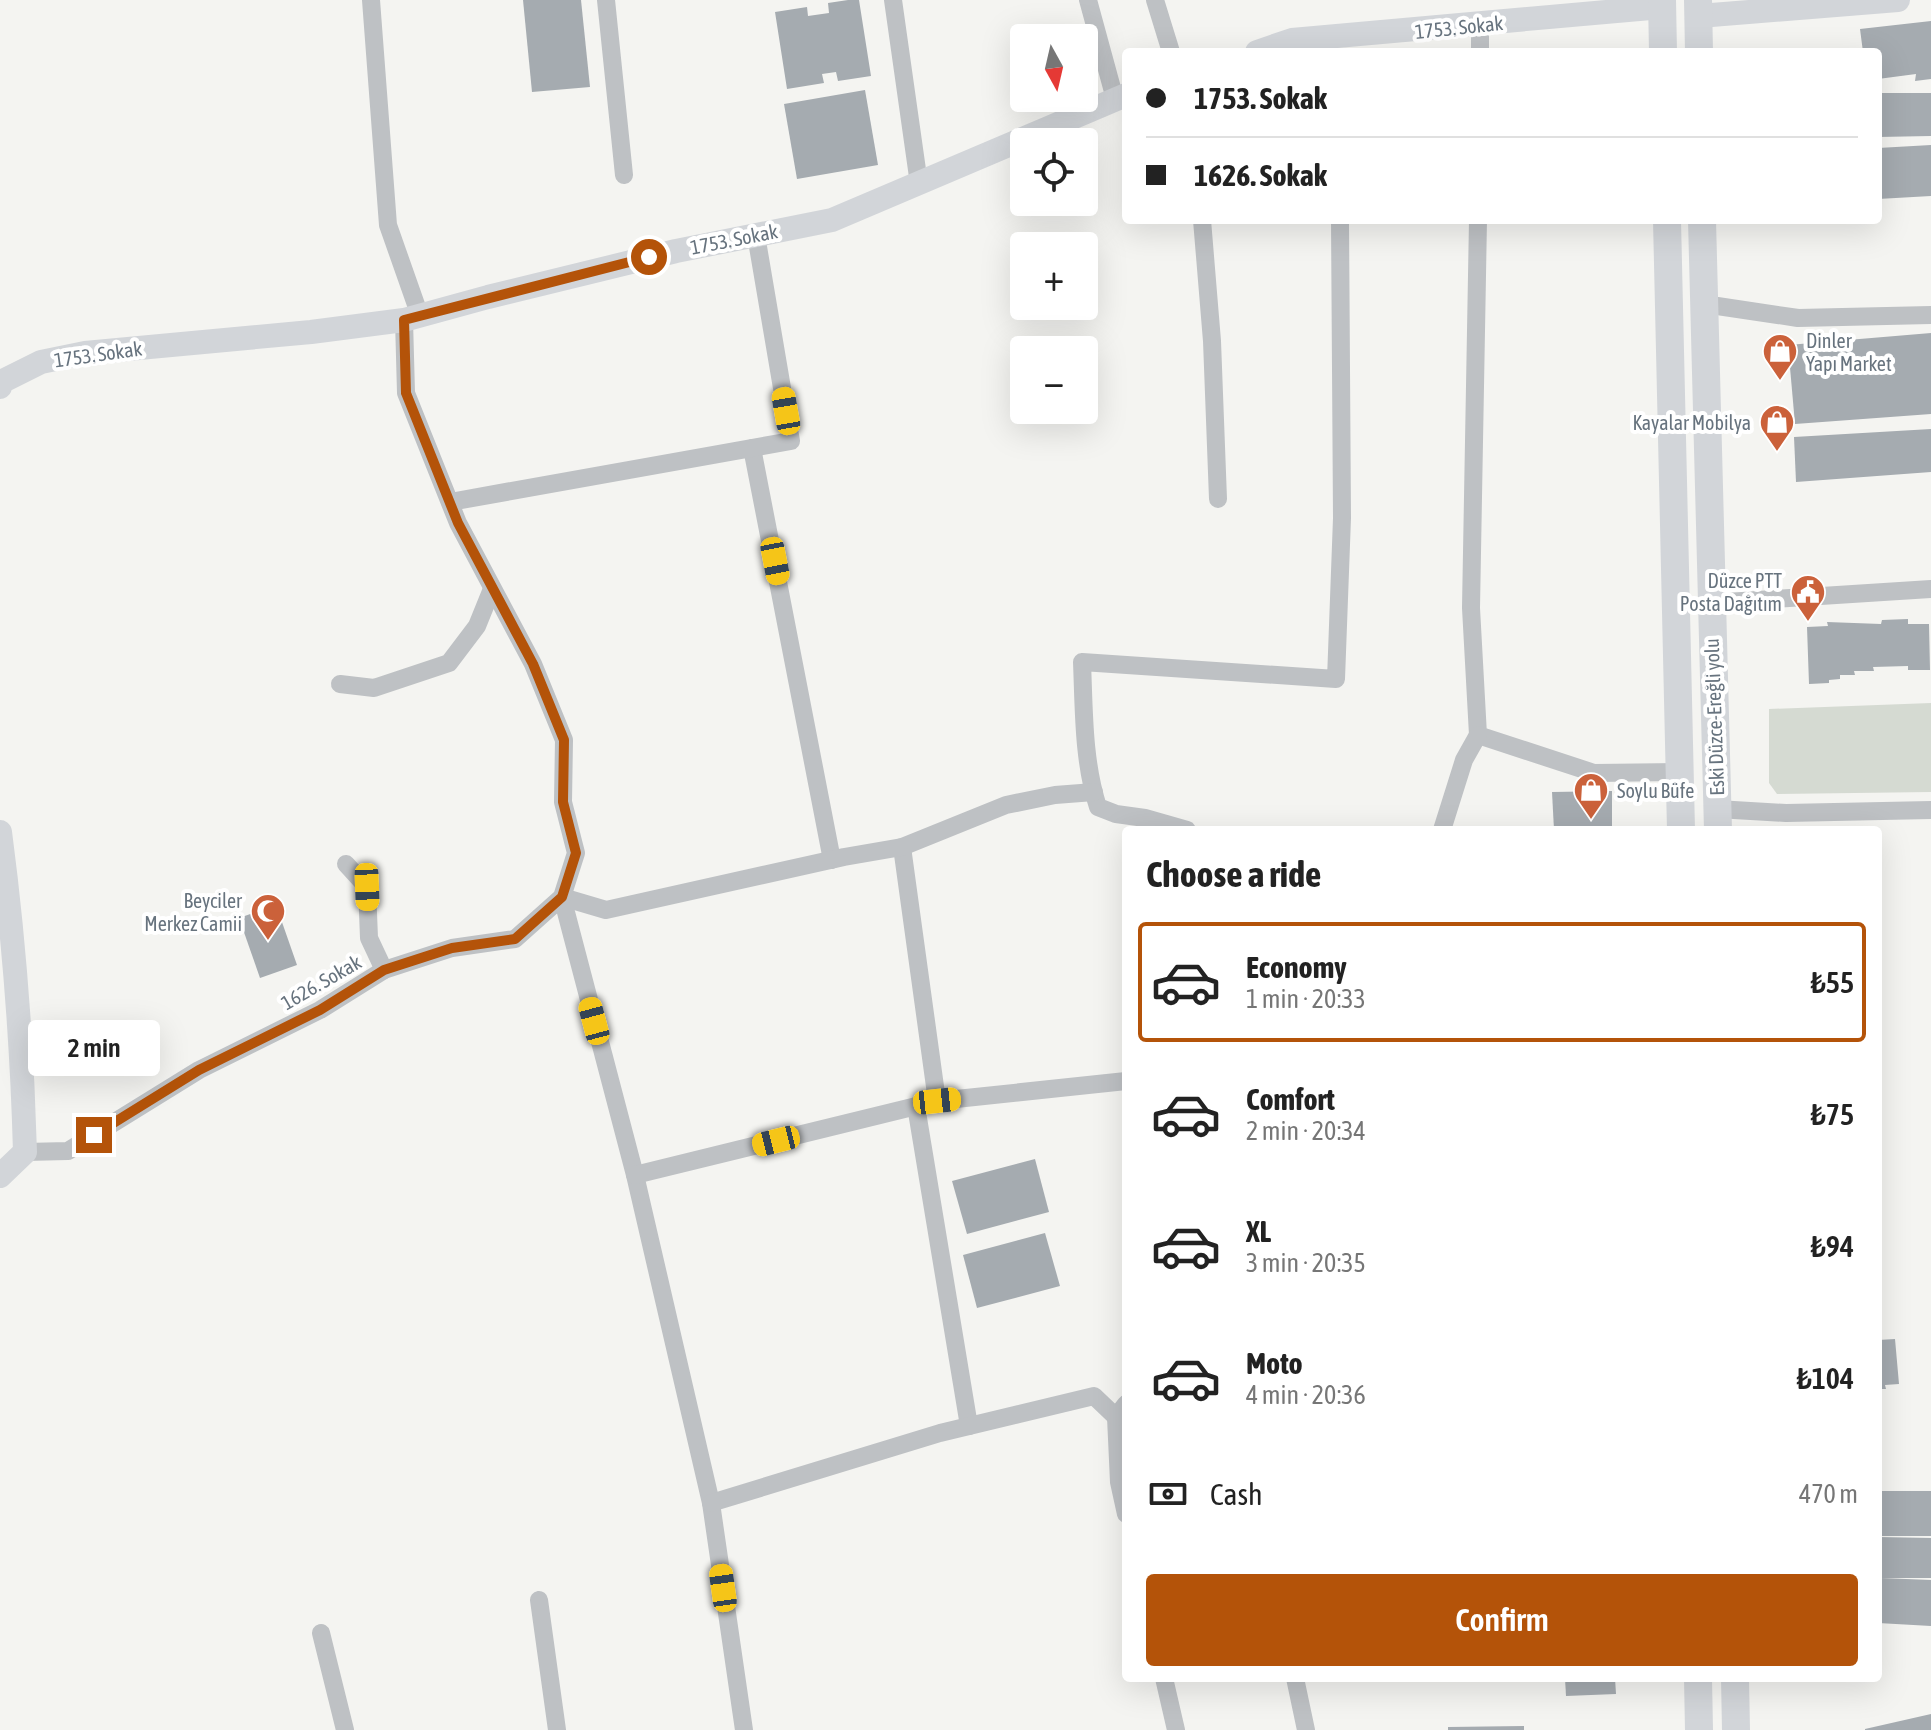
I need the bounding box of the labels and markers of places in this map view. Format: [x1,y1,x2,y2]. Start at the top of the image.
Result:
place label: Dinler Yapı Market [1806,329,1892,375]
shop icon: Dinler Yapı Market [1761,332,1799,382]
shop icon: Kayalar Mobilya [1758,403,1796,453]
place label: Kayalar Mobilya [1632,411,1751,434]
place label: Düzce PTT Posta Dağıtım [1680,569,1782,615]
public building icon: Düzce PTT Posta Dağıtım [1789,573,1827,623]
shop icon: Soylu Büfe [1572,771,1610,821]
place label: Soylu Büfe [1617,779,1694,802]
place label: Beyciler Merkez Camii [144,889,243,935]
mosque icon: Beyciler Merkez Camii [249,892,287,942]

